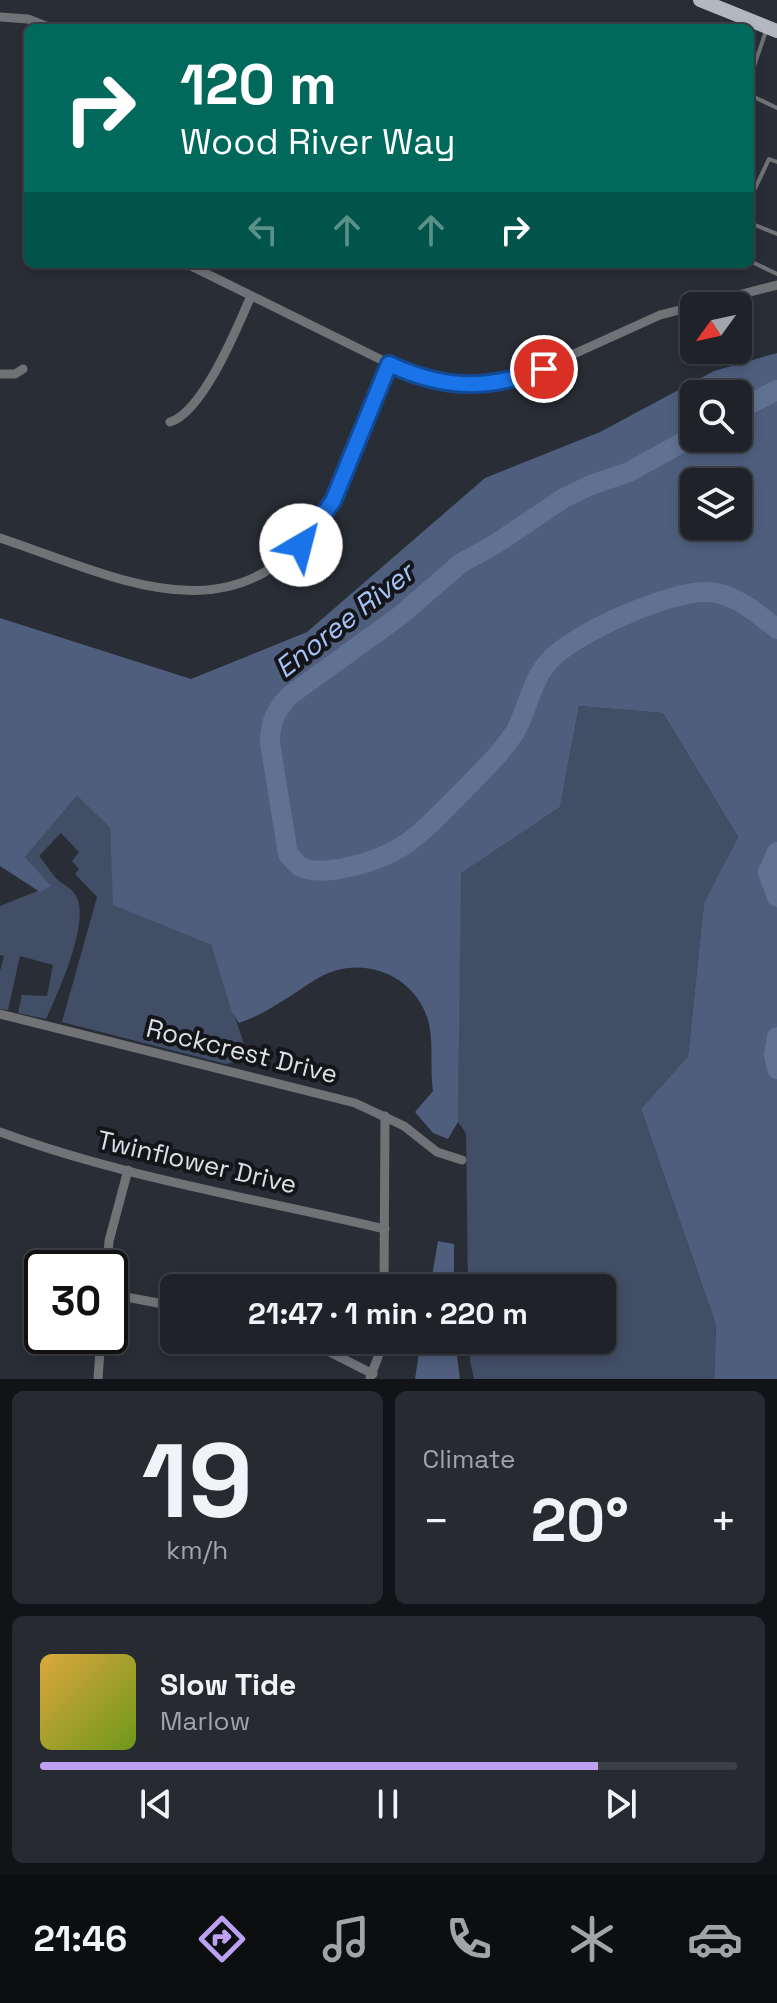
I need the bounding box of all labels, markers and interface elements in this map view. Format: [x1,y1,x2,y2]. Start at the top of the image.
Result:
text: 120 m [180,49,337,120]
icon: right [48,56,152,160]
text: Wood River Way [180,119,455,165]
icon: left [241,208,285,252]
icon: ahead [325,208,369,252]
icon: ahead [409,208,453,252]
icon: right [493,208,537,252]
north arrow [680,292,752,364]
map controls [680,292,752,540]
pin [510,335,578,403]
icon: arrive [522,347,566,391]
button: search [680,380,752,452]
button: layers [680,468,752,540]
position arrow [259,503,343,587]
water label: Enoree River [267,552,424,686]
street label: Rockcrest Drive [143,1011,341,1091]
street label: Twinflower Drive [94,1123,300,1201]
speed limit sign: 30 [24,1250,128,1354]
text: 21:47 · 1 min · 220 m [248,1294,528,1333]
text: 19 [142,1415,253,1547]
text: Climate [423,1442,515,1476]
text: 20° [531,1482,629,1559]
text: − [423,1493,450,1549]
text: + [710,1493,737,1549]
text: km/h [166,1533,228,1567]
text: Slow Tide [160,1665,296,1704]
text: Marlow [160,1704,250,1738]
icon: previous [134,1782,178,1826]
icon: pause [366,1782,410,1826]
icon: next [599,1782,643,1826]
icon: directions [194,1911,250,1967]
icon: music [318,1911,374,1967]
icon: phone [441,1911,497,1967]
icon: climate [564,1911,620,1967]
icon: car [687,1911,743,1967]
text: 21:46 [34,1916,127,1962]

